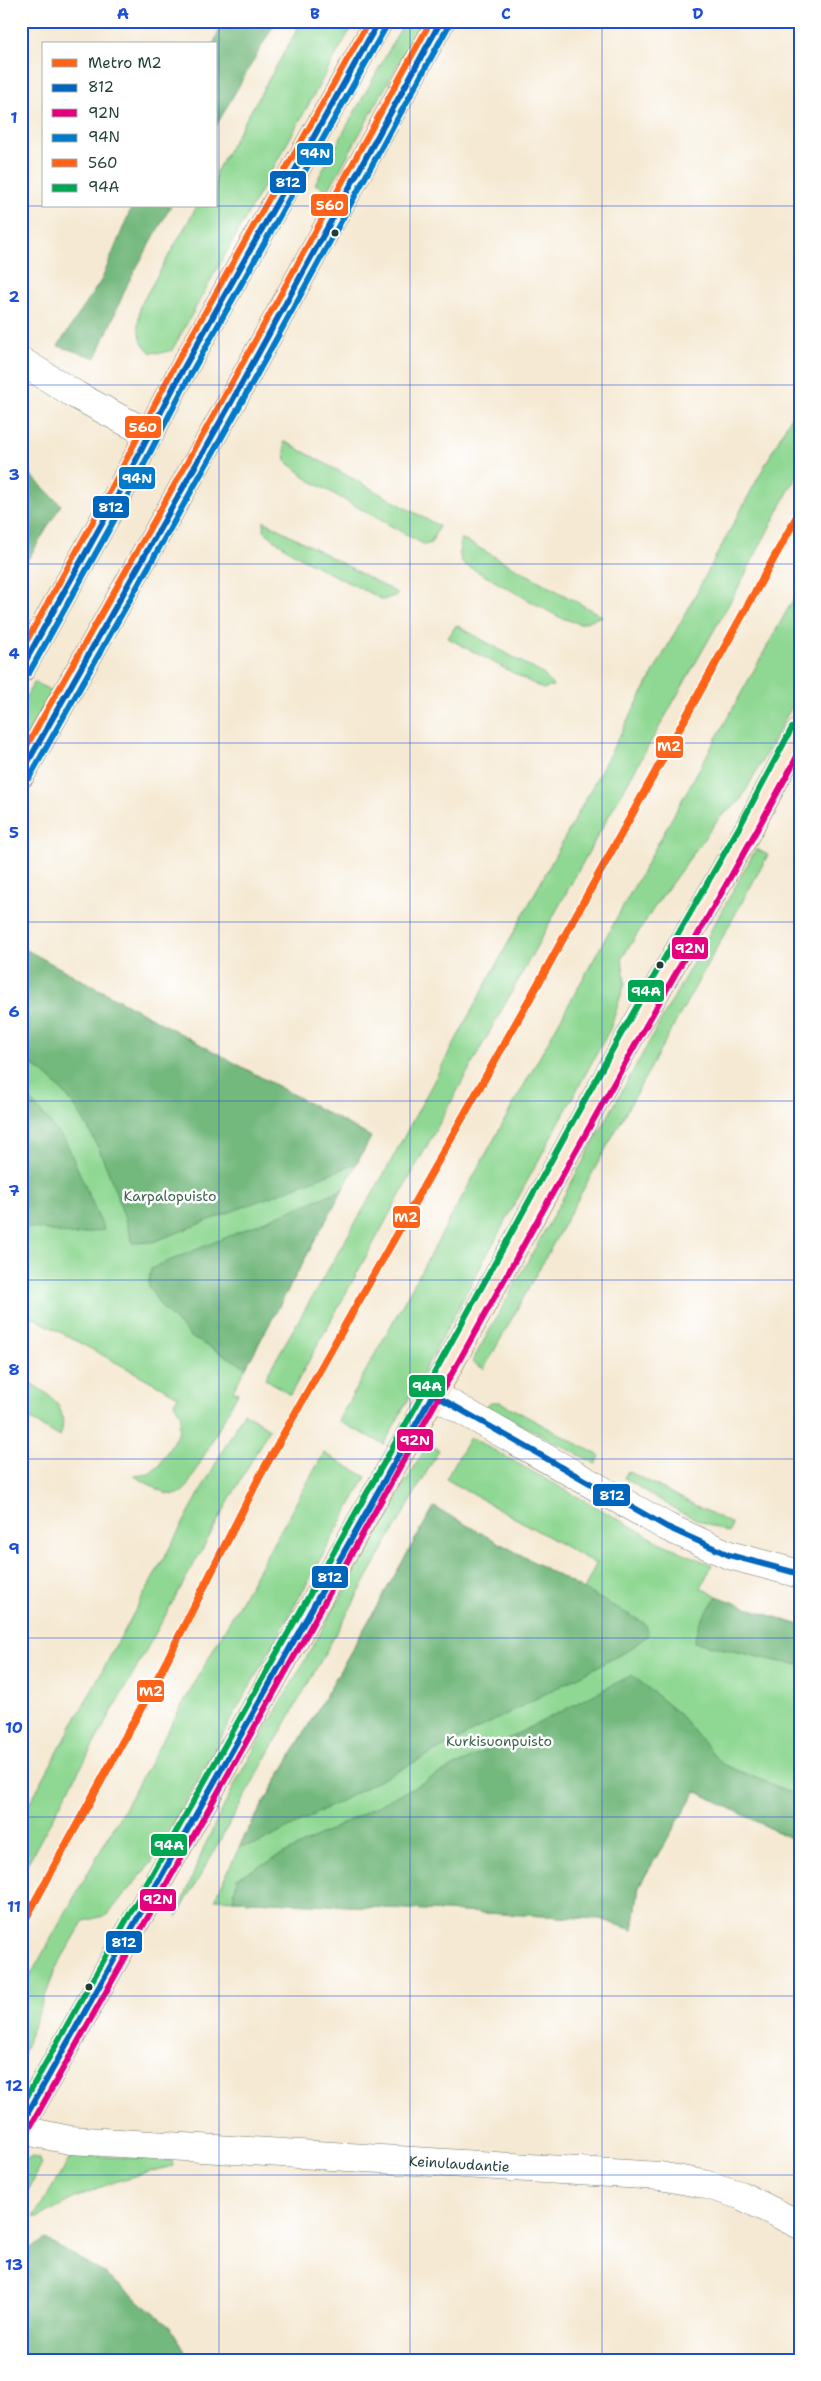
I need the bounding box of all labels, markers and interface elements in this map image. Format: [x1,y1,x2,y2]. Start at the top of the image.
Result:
text: A [117,3,129,24]
text: B [310,3,320,24]
text: C [501,3,511,24]
text: D [692,3,704,24]
legend [42,42,218,208]
text: Metro M2 [88,53,162,73]
text: 812 [88,77,114,97]
text: 92N [88,103,120,123]
text: 1 [10,107,18,128]
text: 94N [88,127,120,147]
line badge: 94N [296,142,334,166]
text: 94N [300,144,330,162]
text: 560 [88,153,118,173]
line badge: 812 [269,170,307,194]
text: 812 [275,173,301,191]
text: 94A [88,177,119,197]
line badge: 560 [310,193,349,217]
text: 560 [316,196,344,214]
unlabelled marker [330,228,340,238]
text: 2 [8,286,20,307]
line badge: 560 [124,415,162,439]
text: 560 [129,418,157,436]
text: 3 [8,464,20,485]
line badge: 94N [118,466,156,490]
text: 94N [122,469,152,487]
line badge: 812 [92,495,130,519]
text: 812 [98,498,124,516]
text: 4 [8,643,20,664]
line badge: M2 [655,735,684,759]
text: M2 [657,737,681,755]
text: 5 [9,822,19,843]
line badge: 92N [671,936,709,960]
text: 92N [675,939,705,957]
unlabelled marker [655,960,665,970]
line badge: 94A [627,979,665,1003]
text: 94A [631,982,661,1000]
text: 6 [8,1001,20,1022]
text: 7 [8,1180,20,1201]
park label: Karpalopuisto [124,1187,216,1205]
line badge: M2 [392,1205,421,1229]
text: M2 [394,1208,418,1226]
text: 8 [8,1359,20,1380]
line badge: 94A [408,1374,446,1398]
text: 94A [412,1377,442,1395]
line badge: 92N [396,1428,434,1452]
text: 92N [400,1431,430,1449]
line badge: 812 [592,1483,631,1507]
text: 812 [599,1486,625,1504]
text: 9 [8,1538,20,1559]
line badge: 812 [311,1565,349,1589]
text: 812 [317,1568,343,1586]
line badge: M2 [136,1679,165,1703]
text: M2 [139,1682,163,1700]
text: 10 [5,1717,23,1738]
park label: Kurkisuonpuisto [446,1732,552,1750]
line badge: 94A [150,1833,188,1857]
text: 94A [154,1836,184,1854]
line badge: 92N [139,1888,177,1912]
text: 92N [143,1890,173,1908]
text: 11 [7,1896,21,1917]
line badge: 812 [105,1930,143,1954]
text: 812 [111,1933,137,1951]
unlabelled marker [84,1982,94,1992]
text: 12 [5,2075,23,2096]
street label: Keinulaudantie [408,2152,510,2176]
text: 13 [5,2254,23,2275]

